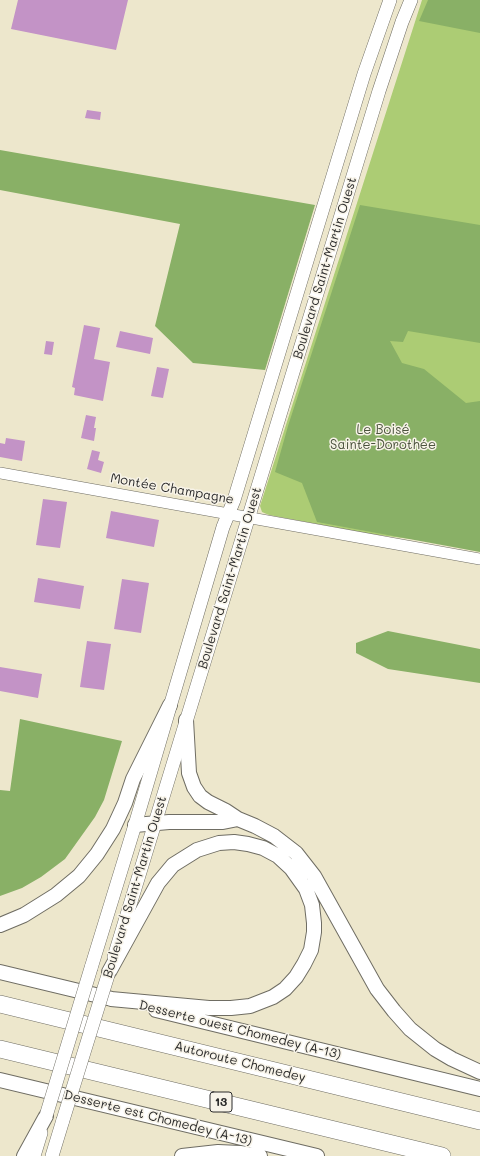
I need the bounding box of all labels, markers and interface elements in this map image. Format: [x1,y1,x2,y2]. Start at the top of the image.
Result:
street label: Boulevard Saint-Martin Ouest [290,175,360,361]
park label: Le Boisé Sainte-Dorothée [330,422,436,453]
street label: Montée Champagne [109,470,235,508]
street label: Boulevard Saint-Martin Ouest [195,485,265,671]
street label: Boulevard Saint-Martin Ouest [100,794,170,980]
street label: Desserte ouest Chomedey (A-13) [137,997,343,1063]
street label: Autoroute Chomedey [173,1038,307,1086]
street label: Desserte est Chomedey (A-13) [62,1087,254,1149]
road number: 13 [210,1092,232,1112]

